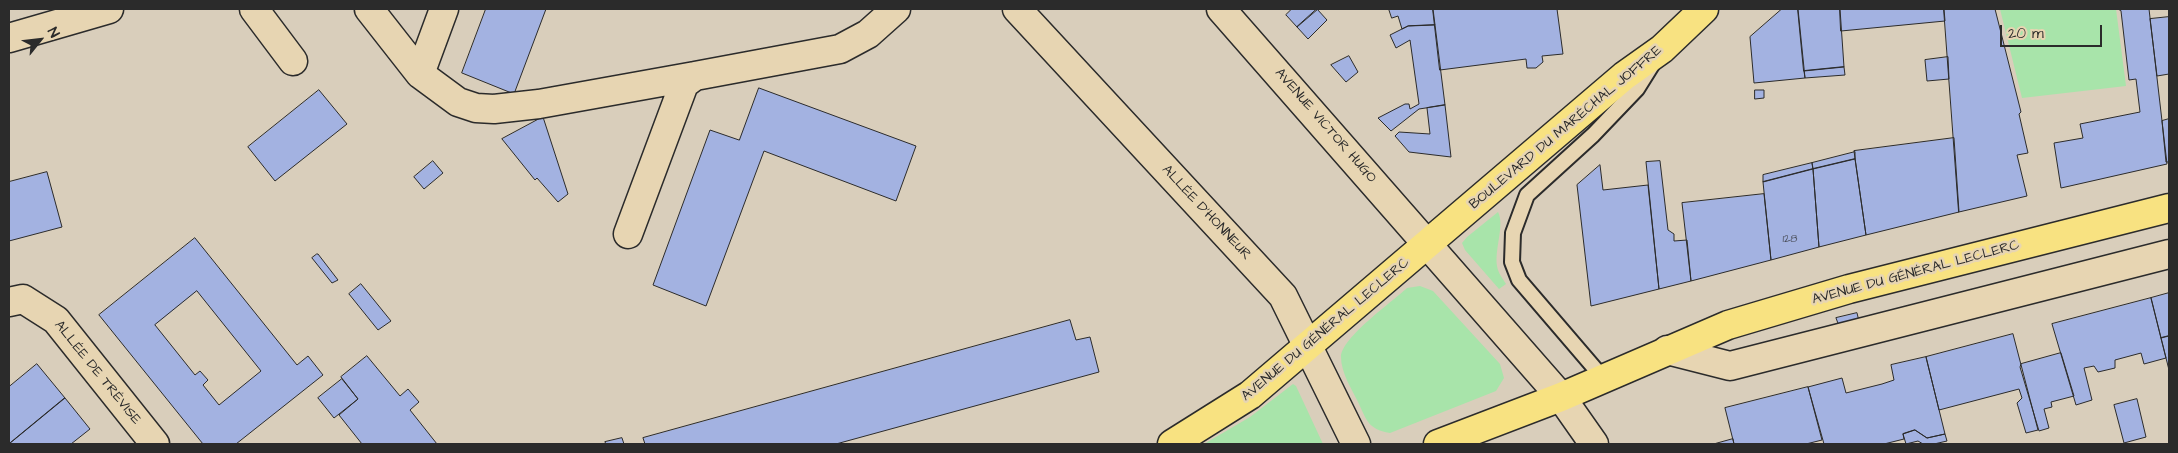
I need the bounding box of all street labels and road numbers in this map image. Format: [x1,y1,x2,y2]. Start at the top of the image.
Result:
street label: BOULEVARD DU MARÉCHAL JOFFRE [1466,42,1666,214]
street label: AVENUE VICTOR HUGO [1271,65,1379,187]
street label: ALLÉE D'HONNEUR [1158,162,1254,264]
street label: AVENUE DU GÉNÉRAL LECLERC [1810,237,2022,309]
street label: AVENUE DU GÉNÉRAL LECLERC [1239,255,1413,405]
street label: ALLÉE DE TRÉVISE [50,318,144,428]

